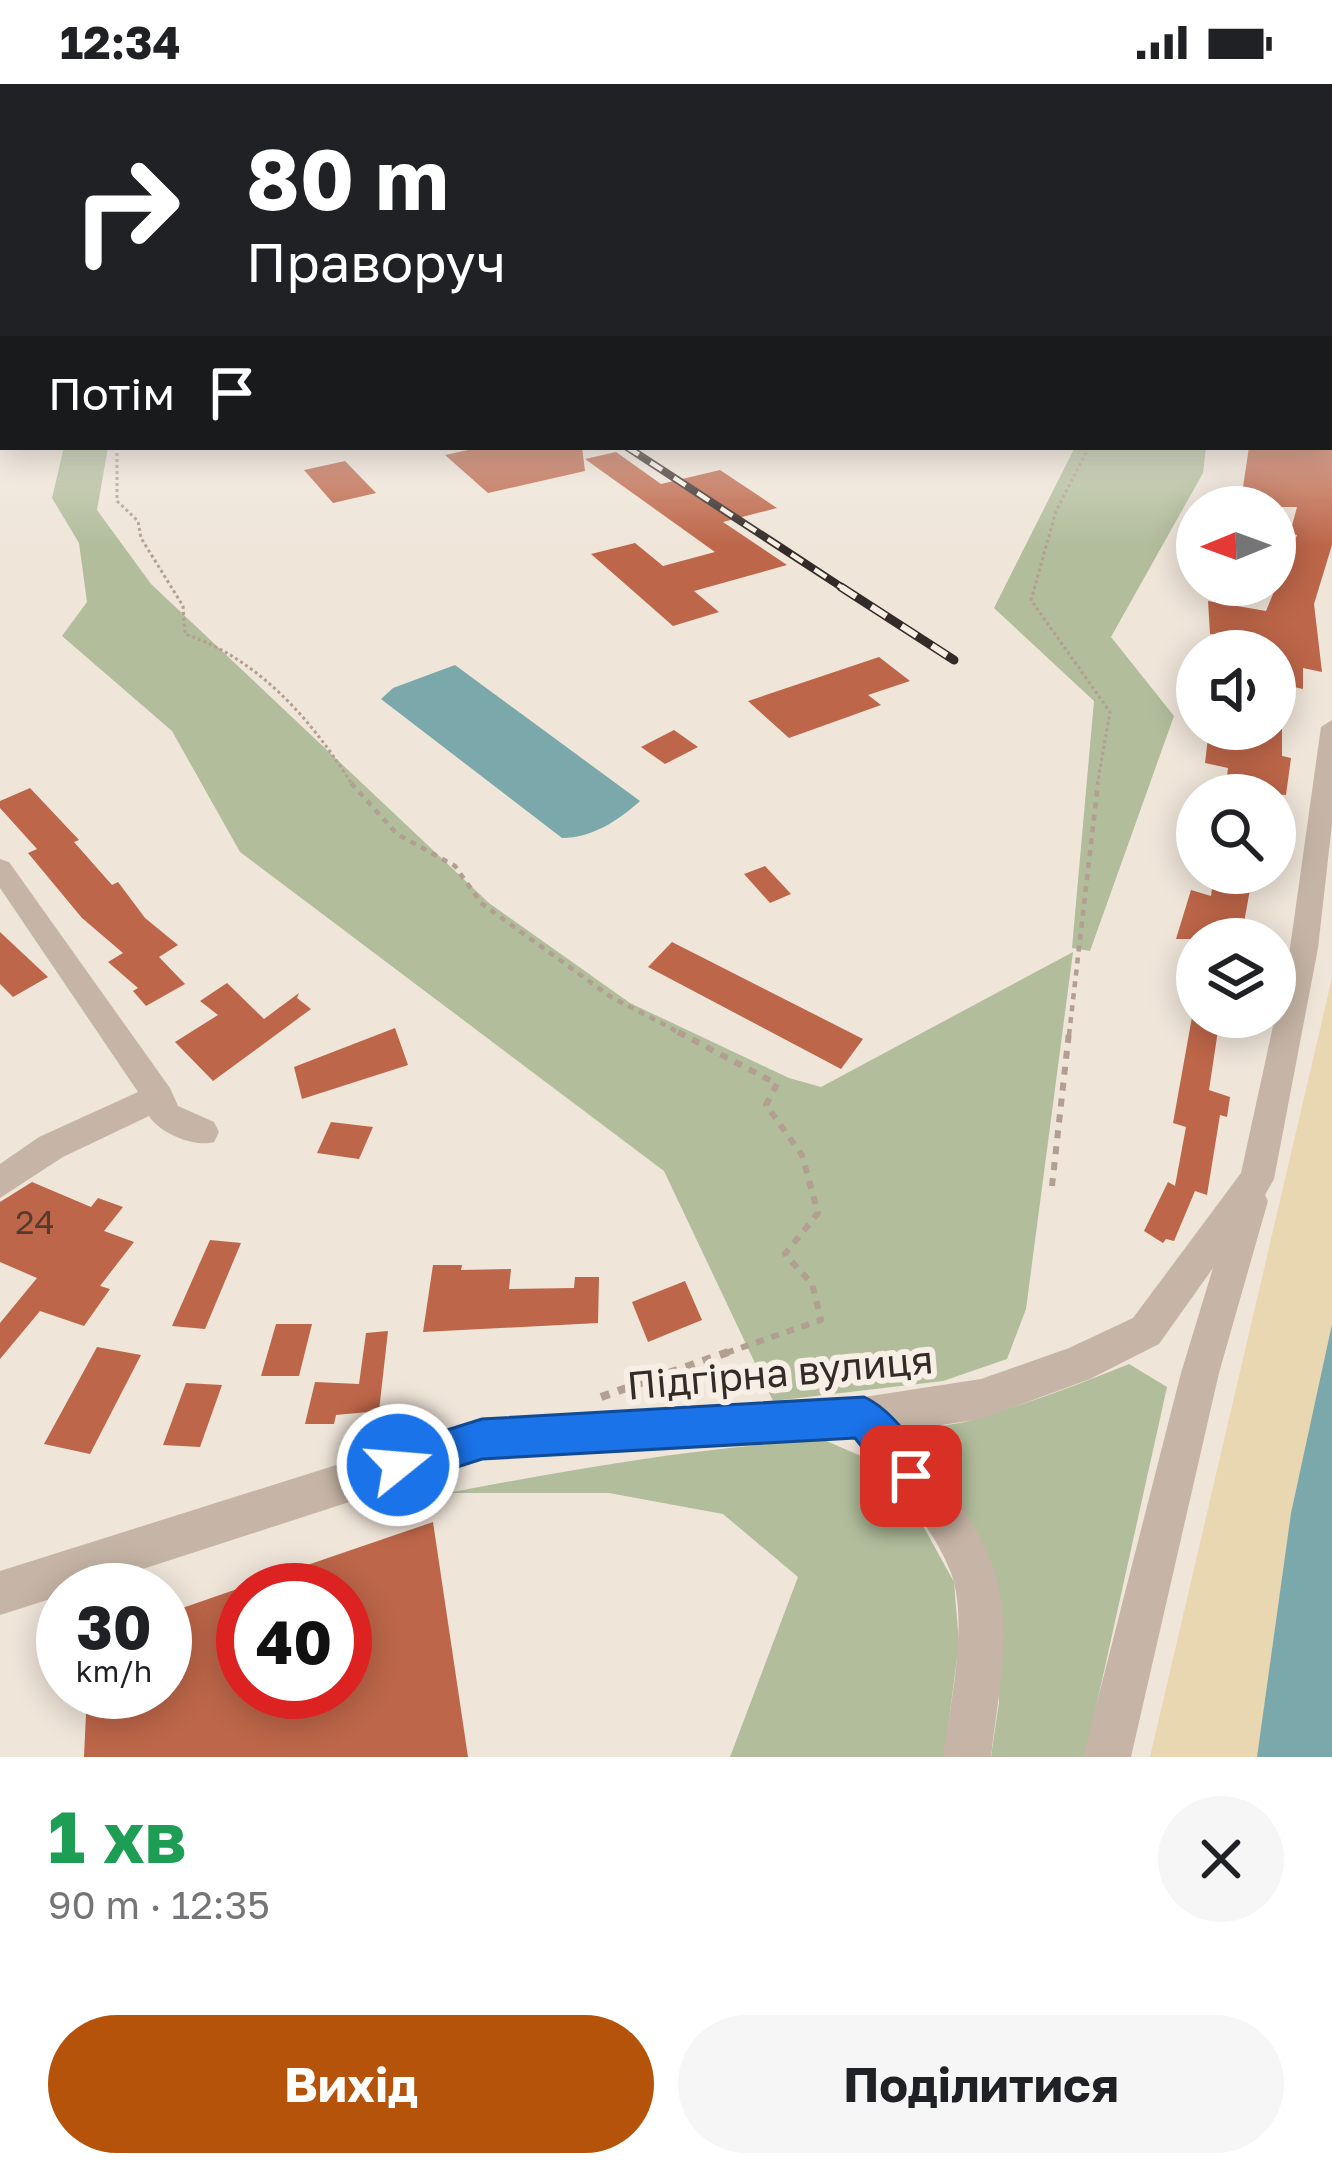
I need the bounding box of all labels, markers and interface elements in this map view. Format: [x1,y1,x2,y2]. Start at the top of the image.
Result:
text: 12:34 [60,15,181,69]
text: 80 m [246,128,449,228]
icon: right [48,132,204,288]
text: Праворуч [246,229,506,294]
icon: arrive [199,360,265,426]
text: Потім [48,366,175,420]
north arrow [1176,486,1296,606]
map controls [1176,486,1296,1038]
button: sound [1176,630,1296,750]
button: search [1176,774,1296,894]
button: layers [1176,918,1296,1038]
house number: 24 [15,1202,55,1241]
street label: Підгірна вулиця [625,1335,935,1409]
position arrow [335,1402,461,1528]
pin [860,1425,962,1527]
icon: arrive [878,1443,944,1509]
speed limit sign: 40 [216,1563,372,1719]
text: 30 [76,1590,152,1662]
text: km/h [76,1653,152,1689]
text: 1 хв [48,1792,187,1879]
button: close [1158,1796,1284,1922]
text: 90 m · 12:35 [48,1881,270,1928]
button: Вихід [48,2015,654,2153]
button: Поділитися [678,2015,1284,2153]

